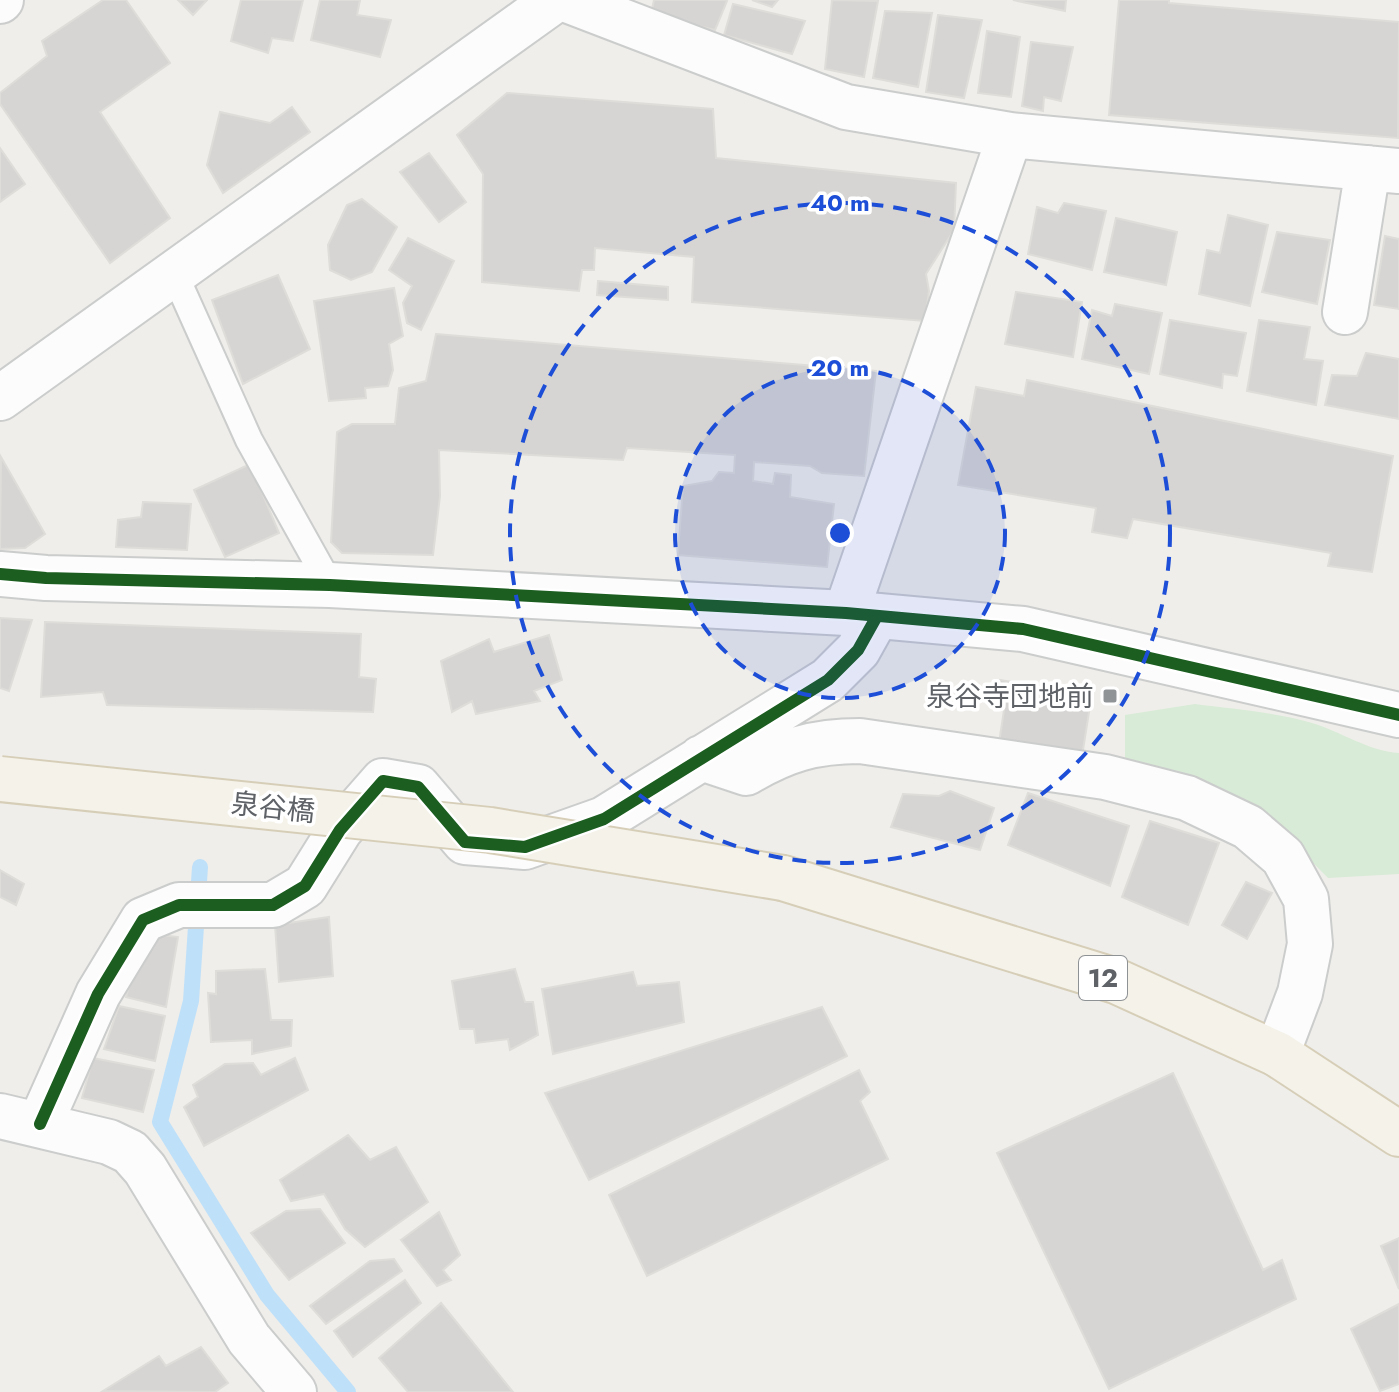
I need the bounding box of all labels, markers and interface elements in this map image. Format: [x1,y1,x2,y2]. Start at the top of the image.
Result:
text: 40 m [810,185,870,220]
text: 20 m [811,350,869,385]
centre of rings [826,519,854,547]
place label: 泉谷寺団地前 [926,676,1094,717]
marker: 泉谷寺団地前 [1101,687,1119,705]
street label: 泉谷橋 [229,783,317,832]
road number: 12 [1079,956,1127,1000]

